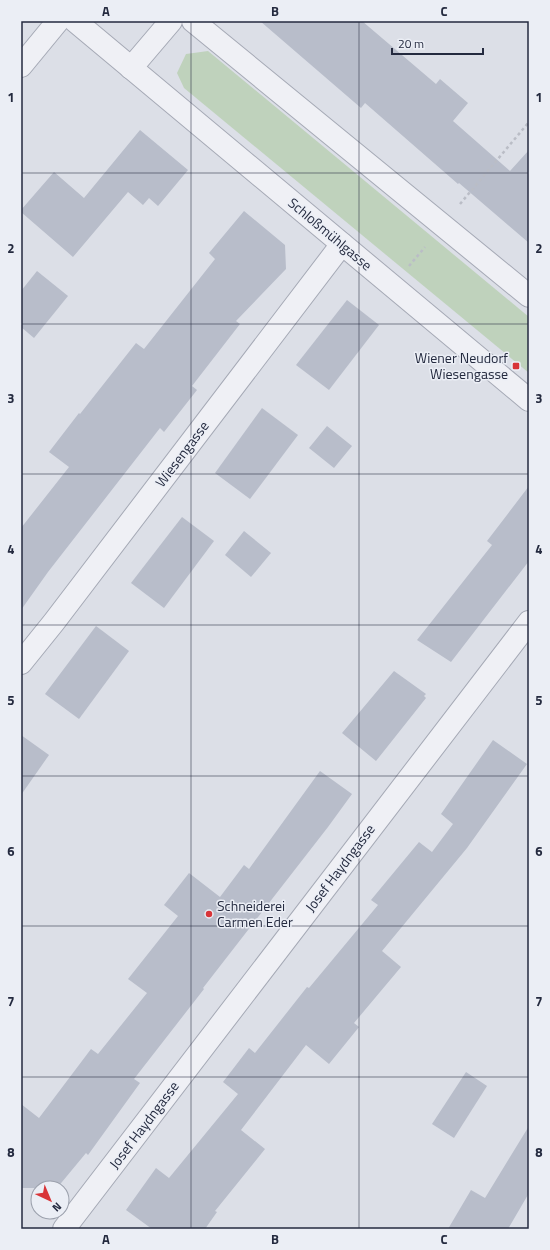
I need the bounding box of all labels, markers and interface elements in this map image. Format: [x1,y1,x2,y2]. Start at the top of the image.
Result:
text: A [102,1,110,21]
text: B [271,1,279,21]
text: C [440,1,448,21]
scale bar [392,30,483,56]
text: 20 m [398,34,424,53]
text: 1 [7,87,15,107]
text: 1 [535,87,543,107]
street label: Schloßmühlgasse [284,192,377,275]
text: 2 [7,238,15,258]
text: 2 [535,238,543,258]
place label: Wiener Neudorf Wiesengasse [415,347,508,384]
marker: Wiener Neudorf Wiesengasse [511,361,521,371]
text: 3 [7,388,15,408]
text: 3 [535,388,543,408]
street label: Wiesengasse [150,416,213,491]
text: 4 [7,539,15,559]
text: 4 [535,539,543,559]
text: 5 [7,690,15,710]
text: 5 [535,690,543,710]
street label: Josef Haydngasse [300,819,380,916]
text: 6 [7,841,15,861]
text: 6 [535,841,543,861]
place label: Schneiderei Carmen Eder [217,895,293,932]
marker: Schneiderei Carmen Eder [204,909,214,919]
text: 7 [7,991,15,1011]
text: 7 [535,991,543,1011]
street label: Josef Haydngasse [104,1076,184,1173]
text: 8 [7,1142,15,1162]
text: 8 [535,1142,543,1162]
north arrow [30,1180,70,1220]
text: N [49,1199,65,1216]
text: A [102,1229,110,1249]
text: B [271,1229,279,1249]
text: C [440,1229,448,1249]

